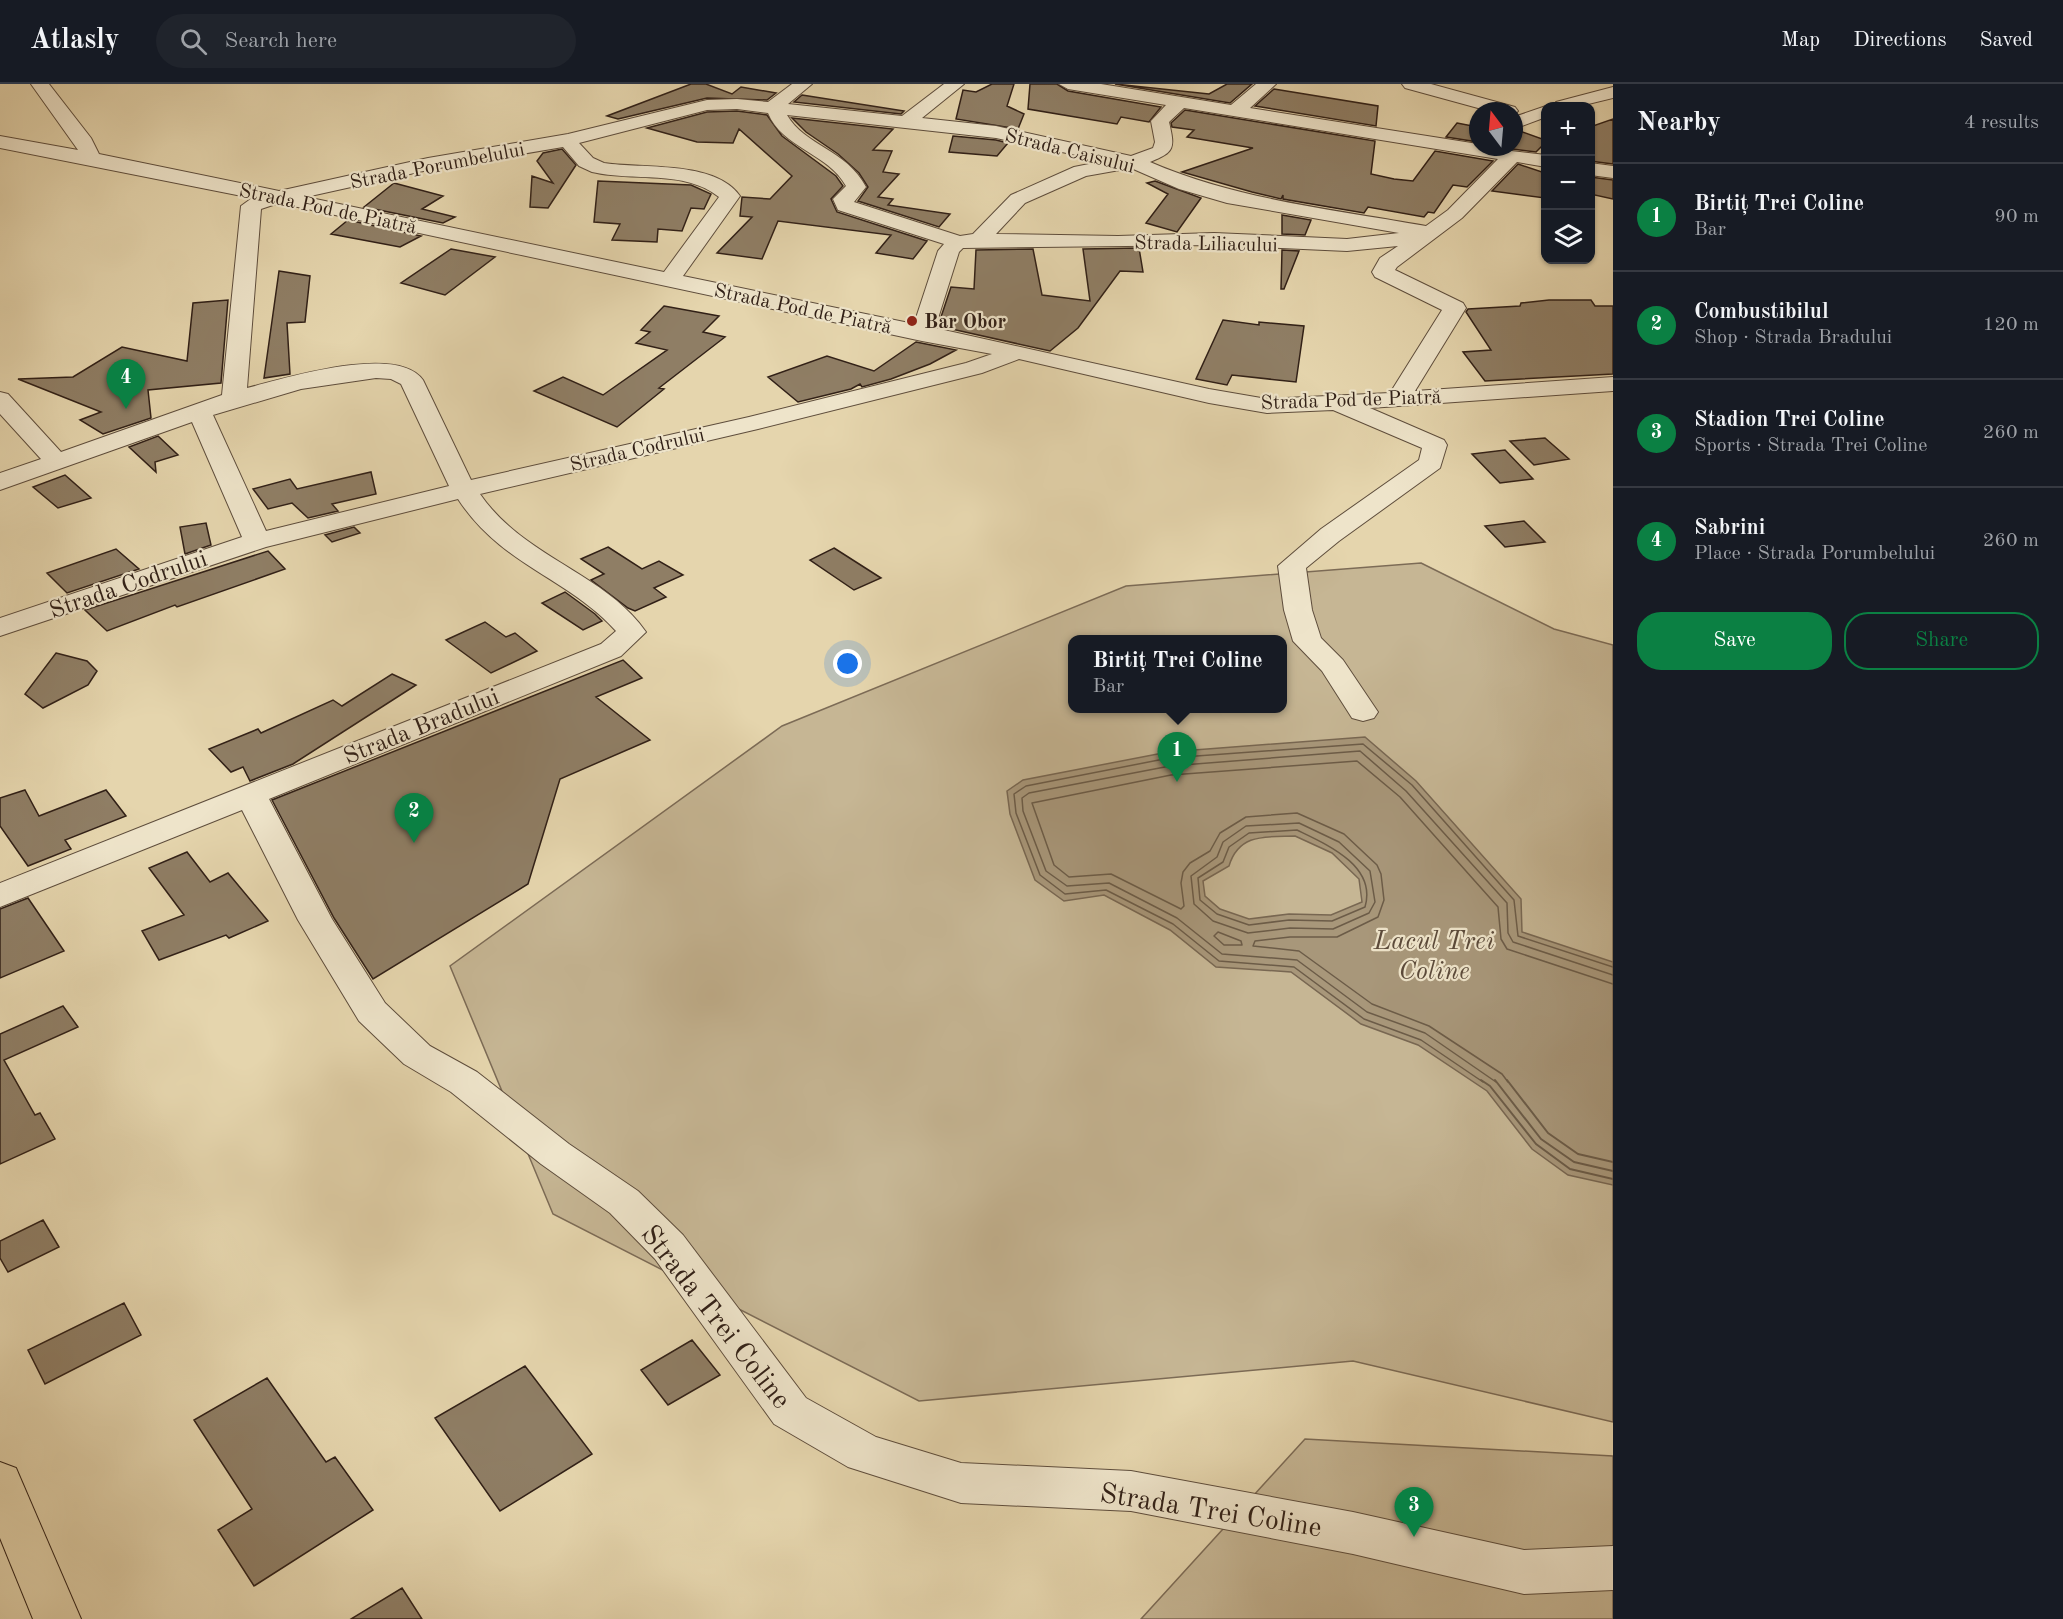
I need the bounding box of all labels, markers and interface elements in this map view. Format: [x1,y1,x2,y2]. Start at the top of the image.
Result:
search box [156,14,576,68]
icon: search [177,25,210,58]
text: Atlasly [30,27,120,55]
text: Search here [225,30,337,52]
text: Map [1781,30,1820,51]
text: Directions [1853,30,1947,51]
text: Saved [1980,30,2033,51]
north arrow [1469,102,1523,156]
map controls [1541,102,1595,264]
button: + [1541,102,1595,156]
text: Nearby [1637,110,1721,136]
text: 4 results [1964,113,2039,133]
street label: Strada Caisului [1003,126,1136,178]
street label: Strada Porumbelului [348,140,526,194]
button: − [1541,156,1595,210]
street label: Strada Pod de Piatră [237,181,418,239]
text: Birtiț Trei Coline [1694,193,1864,215]
text: 1 [1651,207,1662,227]
text: 90 m [1994,207,2039,227]
button: layers [1541,210,1595,264]
text: Bar [1694,220,1726,240]
street label: Strada Liliacului [1134,234,1278,256]
street label: Strada Pod de Piatră [712,281,893,339]
text: Combustibilul [1694,301,1829,323]
place label: Bar Obor [924,313,1007,333]
marker: Bar Obor [905,314,919,328]
text: 2 [1651,315,1662,335]
text: 120 m [1983,315,2039,335]
text: Shop · Strada Bradului [1694,328,1892,348]
pin: 4 [106,360,146,409]
street label: Strada Pod de Piatră [1260,388,1442,414]
text: Stadion Trei Coline [1694,409,1885,431]
text: 3 [1651,423,1662,443]
text: 260 m [1983,423,2039,443]
street label: Strada Codrului [568,426,707,476]
text: Sports · Strada Trei Coline [1694,436,1928,456]
text: Sabrini [1694,517,1765,539]
text: 4 [1651,531,1662,551]
text: 260 m [1983,531,2039,551]
text: Place · Strada Porumbelului [1694,544,1935,564]
street label: Strada Codrului [47,548,211,624]
button: Save [1637,612,1832,670]
button: Share [1844,612,2039,670]
popup [1068,635,1287,713]
your location [833,649,862,678]
text: Birtiț Trei Coline [1092,650,1263,672]
text: Bar [1092,677,1124,697]
street label: Strada Bradului [341,686,503,770]
pin: 1 [1158,732,1196,782]
pin: 2 [394,794,434,843]
water label: Lacul Trei Coline [1373,929,1495,985]
street label: Strada Trei Coline [635,1221,795,1415]
street label: Strada Trei Coline [1098,1481,1323,1543]
pin: 3 [1394,1488,1434,1537]

